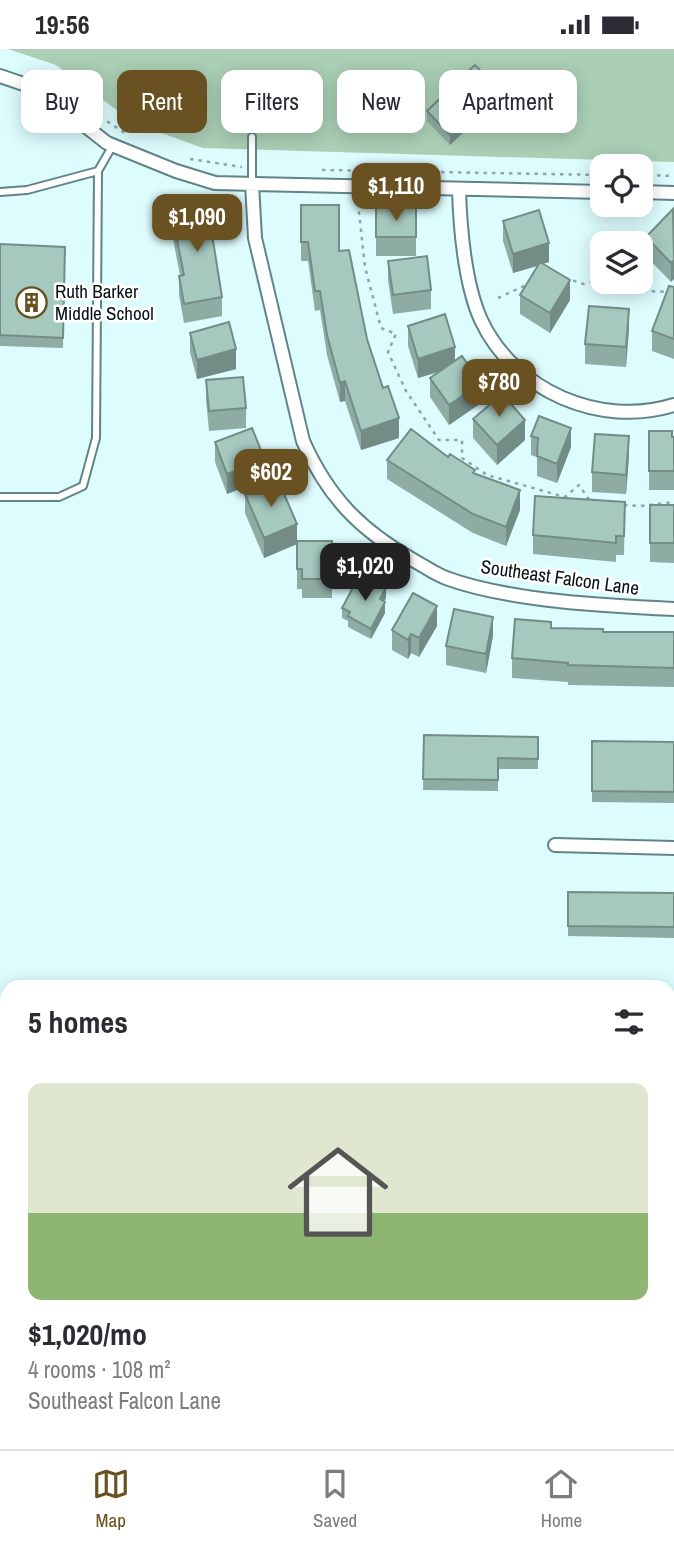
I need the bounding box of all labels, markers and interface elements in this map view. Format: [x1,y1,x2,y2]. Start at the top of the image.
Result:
text: 19:56 [35,7,90,42]
chip: Buy [21,70,103,133]
chip: Rent [117,70,207,133]
chip: Filters [221,70,323,133]
chip: New [337,70,425,133]
chip: Apartment [439,70,577,133]
map controls [590,154,653,294]
button: locate [590,154,653,217]
pin: $1,110 [339,163,453,223]
text: $1,110 [368,170,424,201]
pin: $1,090 [140,195,254,254]
text: $1,090 [168,201,226,232]
button: layers [590,231,653,294]
place label: Ruth Barker Middle School [55,278,154,326]
building icon: Ruth Barker Middle School [15,285,49,319]
pin: $780 [458,359,540,419]
text: $780 [478,366,520,397]
pin: $602 [230,449,312,509]
text: $602 [250,456,292,487]
pin: $1,020 [308,543,422,603]
text: $1,020 [336,550,394,581]
street label: Southeast Falcon Lane [479,553,641,601]
text: 5 homes [28,1002,128,1042]
icon: filters [610,1003,648,1041]
icon: home [275,1129,401,1255]
text: $1,020/mo [28,1314,147,1354]
text: 4 rooms · 108 m² [28,1354,171,1385]
text: Southeast Falcon Lane [28,1385,221,1416]
tab: Map [92,1465,130,1533]
tab: Saved [313,1465,357,1533]
tab: Home [541,1465,582,1533]

